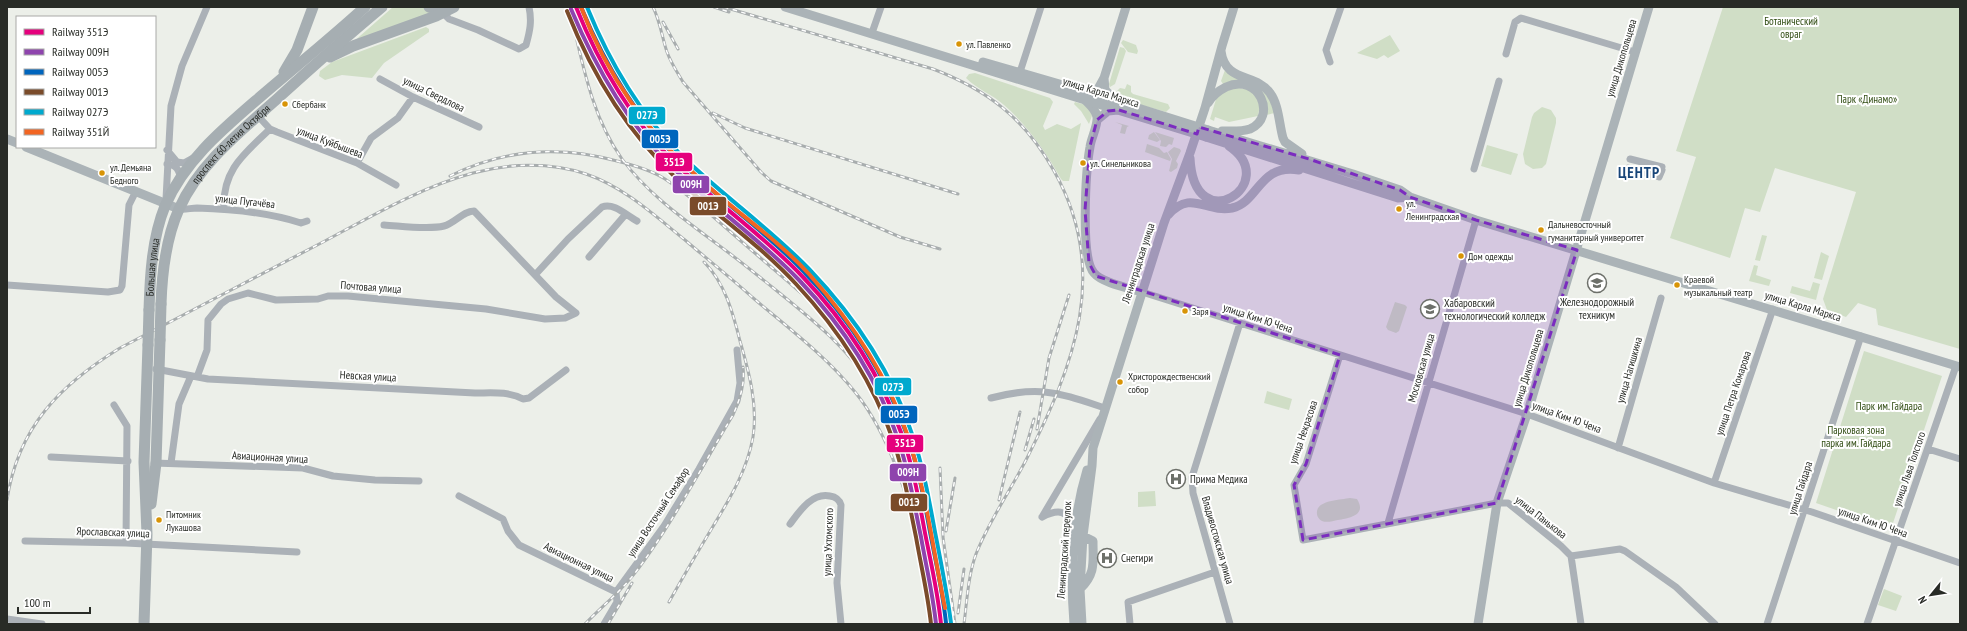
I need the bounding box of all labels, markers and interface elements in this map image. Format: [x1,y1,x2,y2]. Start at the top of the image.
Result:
park label: Ботанический овраг [1764,14,1818,41]
legend [16,16,156,148]
street label: улица Дикопольцева [1603,17,1639,99]
text: Railway 351Э [52,24,109,39]
place label: ул. Павленко [966,38,1011,51]
marker: ул. Павленко [954,39,964,49]
text: Railway 009Н [52,44,109,59]
text: Railway 005Э [52,64,109,79]
street label: улица Свердлова [401,73,467,115]
street label: улица Карла Маркса [1061,74,1141,110]
text: Railway 001Э [52,84,109,99]
park label: Парк «Динамо» [1837,92,1897,106]
place label: Сбербанк [292,98,326,111]
marker: Сбербанк [280,99,290,109]
street label: проспект 60-летия Октября [188,101,273,186]
text: Railway 027Э [52,104,109,119]
line badge: 027Э [628,106,666,125]
text: 027Э [636,108,658,122]
street label: улица Куйбышева [295,123,365,161]
text: Railway 351Й [52,124,109,139]
line badge: 005Э [641,129,679,149]
text: 005Э [649,132,671,146]
line badge: 351Э [655,152,693,172]
text: 351Э [663,155,685,169]
place label: ул. Синельникова [1090,157,1151,170]
marker: ул. Синельникова [1078,158,1088,168]
place label: ул. Демьяна Бедного [110,161,151,187]
district label: ЦЕНТР [1618,163,1660,182]
marker: ул. Демьяна Бедного [97,168,107,178]
line badge: 009Н [672,175,710,194]
text: 009Н [680,177,702,191]
street label: улица Пугачёва [214,191,276,211]
line badge: 001Э [689,196,727,216]
place label: ул. Ленинградская [1405,197,1459,223]
text: 001Э [697,199,719,213]
marker: ул. Ленинградская [1394,204,1404,214]
place label: Дальневосточный гуманитарный университет [1548,218,1645,244]
street label: Ленинградская улица [1118,221,1158,306]
marker: Дальневосточный гуманитарный университет [1536,225,1546,235]
street label: Большая улица [142,237,162,297]
place label: Дом одежды [1468,250,1513,263]
marker: Дом одежды [1456,251,1466,261]
school or university icon: Железнодорожный техникум [1586,272,1608,294]
place label: Краевой музыкальный театр [1684,273,1753,299]
street label: Почтовая улица [340,278,402,296]
marker: Краевой музыкальный театр [1672,280,1682,290]
street label: улица Карла Маркса [1763,288,1843,324]
place label: Железнодорожный техникум [1559,295,1634,322]
place label: Хабаровский технологический колледж [1444,296,1545,323]
school or university icon: Хабаровский технологический колледж [1419,298,1441,320]
street label: улица Ким Ю Чена [1221,300,1295,336]
place label: Заря [1192,305,1209,318]
marker: Заря [1180,306,1190,316]
street label: улица Дикопольцева [1510,327,1546,409]
street label: Московская улица [1405,332,1437,404]
street label: улица Нагишкина [1613,335,1645,405]
street label: улица Петра Комарова [1712,349,1754,437]
street label: Невская улица [339,368,397,384]
place label: Христорождественский собор [1128,370,1211,396]
line badge: 027Э [874,377,912,396]
marker: Христорождественский собор [1115,377,1125,387]
text: 027Э [882,380,904,394]
street label: улица Некрасова [1286,398,1320,466]
street label: улица Ким Ю Чена [1531,398,1603,436]
park label: Парк им. Гайдара [1856,399,1922,413]
line badge: 005Э [880,405,918,424]
text: 005Э [888,407,910,421]
park label: Парковая зона парка им. Гайдара [1821,423,1891,450]
street label: улица Льва Толстого [1890,429,1928,508]
line badge: 351Э [886,434,924,453]
text: 351Э [894,436,916,450]
street label: Авиационная улица [232,448,308,466]
street label: улица Гайдара [1785,459,1815,517]
line badge: 009Н [889,463,927,482]
street label: улица Восточный Семафор [624,464,692,559]
text: 009Н [897,465,919,479]
hospital icon: Прима Медика [1165,468,1187,490]
place label: Прима Медика [1190,472,1248,486]
street label: улица Панькова [1512,492,1570,542]
line badge: 001Э [890,493,928,512]
street label: Владивостокская улица [1199,494,1237,586]
text: 001Э [898,495,920,509]
street label: Ленинградский переулок [1054,500,1074,600]
street label: улица Ким Ю Чена [1836,504,1910,540]
street label: улица Ухтомского [820,507,836,576]
place label: Питомник Лукашова [165,508,201,534]
marker: Питомник Лукашова [154,515,164,525]
street label: Ярославская улица [76,524,150,540]
street label: Авиационная улица [542,539,616,585]
hospital icon: Снегири [1096,547,1118,569]
place label: Снегири [1121,551,1153,565]
north arrow [1911,575,1951,615]
scale bar [18,589,90,615]
text: N [1915,594,1930,606]
text: 100 m [24,595,51,610]

